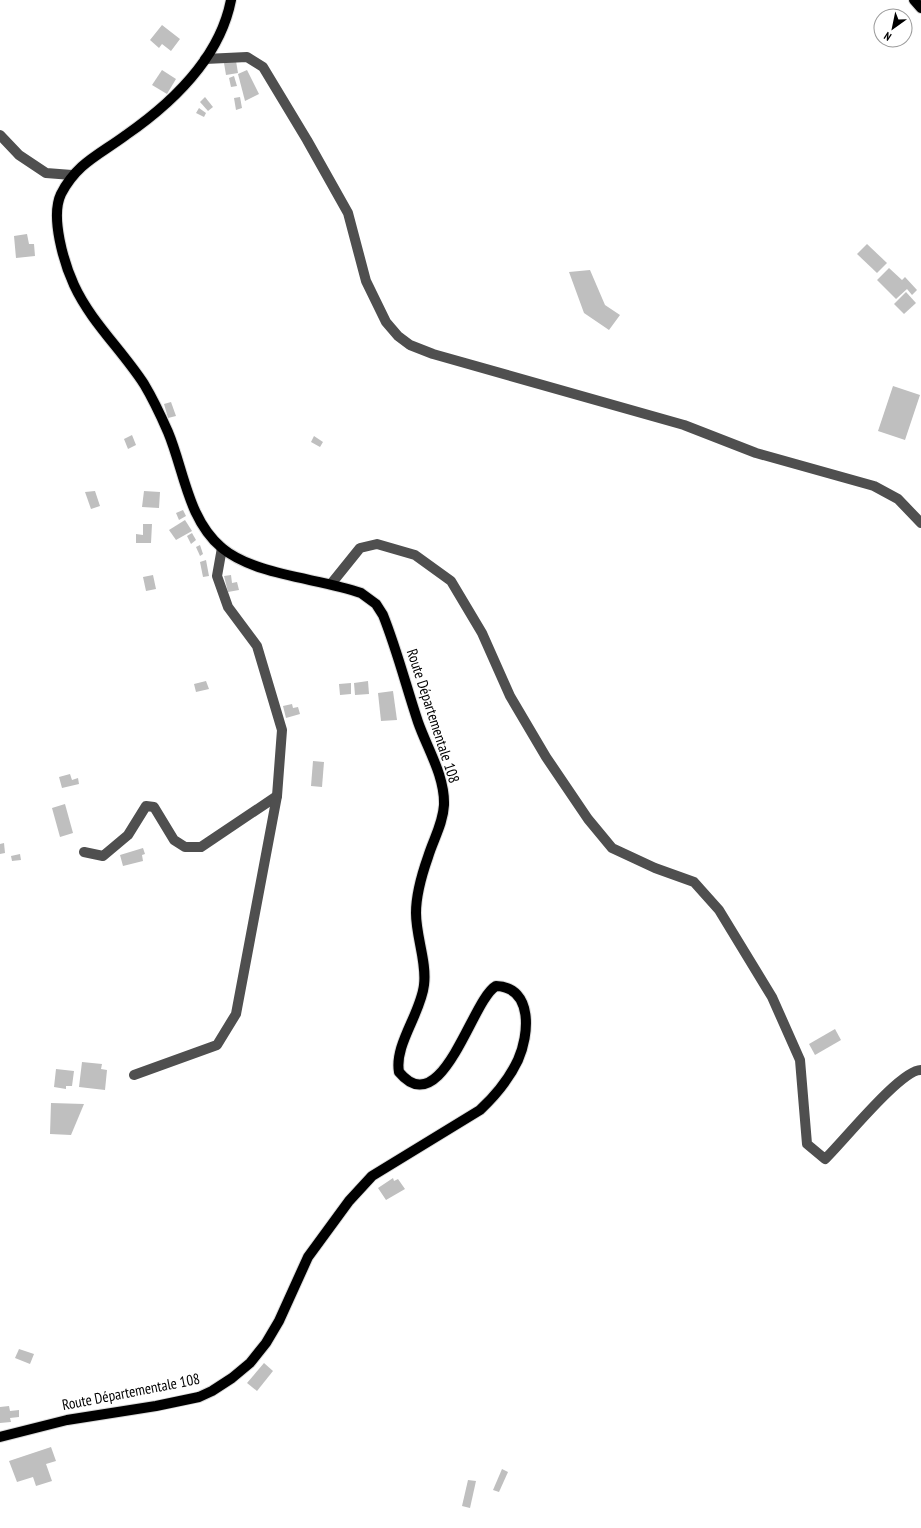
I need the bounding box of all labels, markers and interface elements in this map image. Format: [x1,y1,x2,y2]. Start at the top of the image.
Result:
north arrow [873,8,913,48]
text: N [881,29,894,44]
street label: Route Départementale 108 [403,646,464,785]
street label: Route Départementale 108 [60,1369,201,1414]

